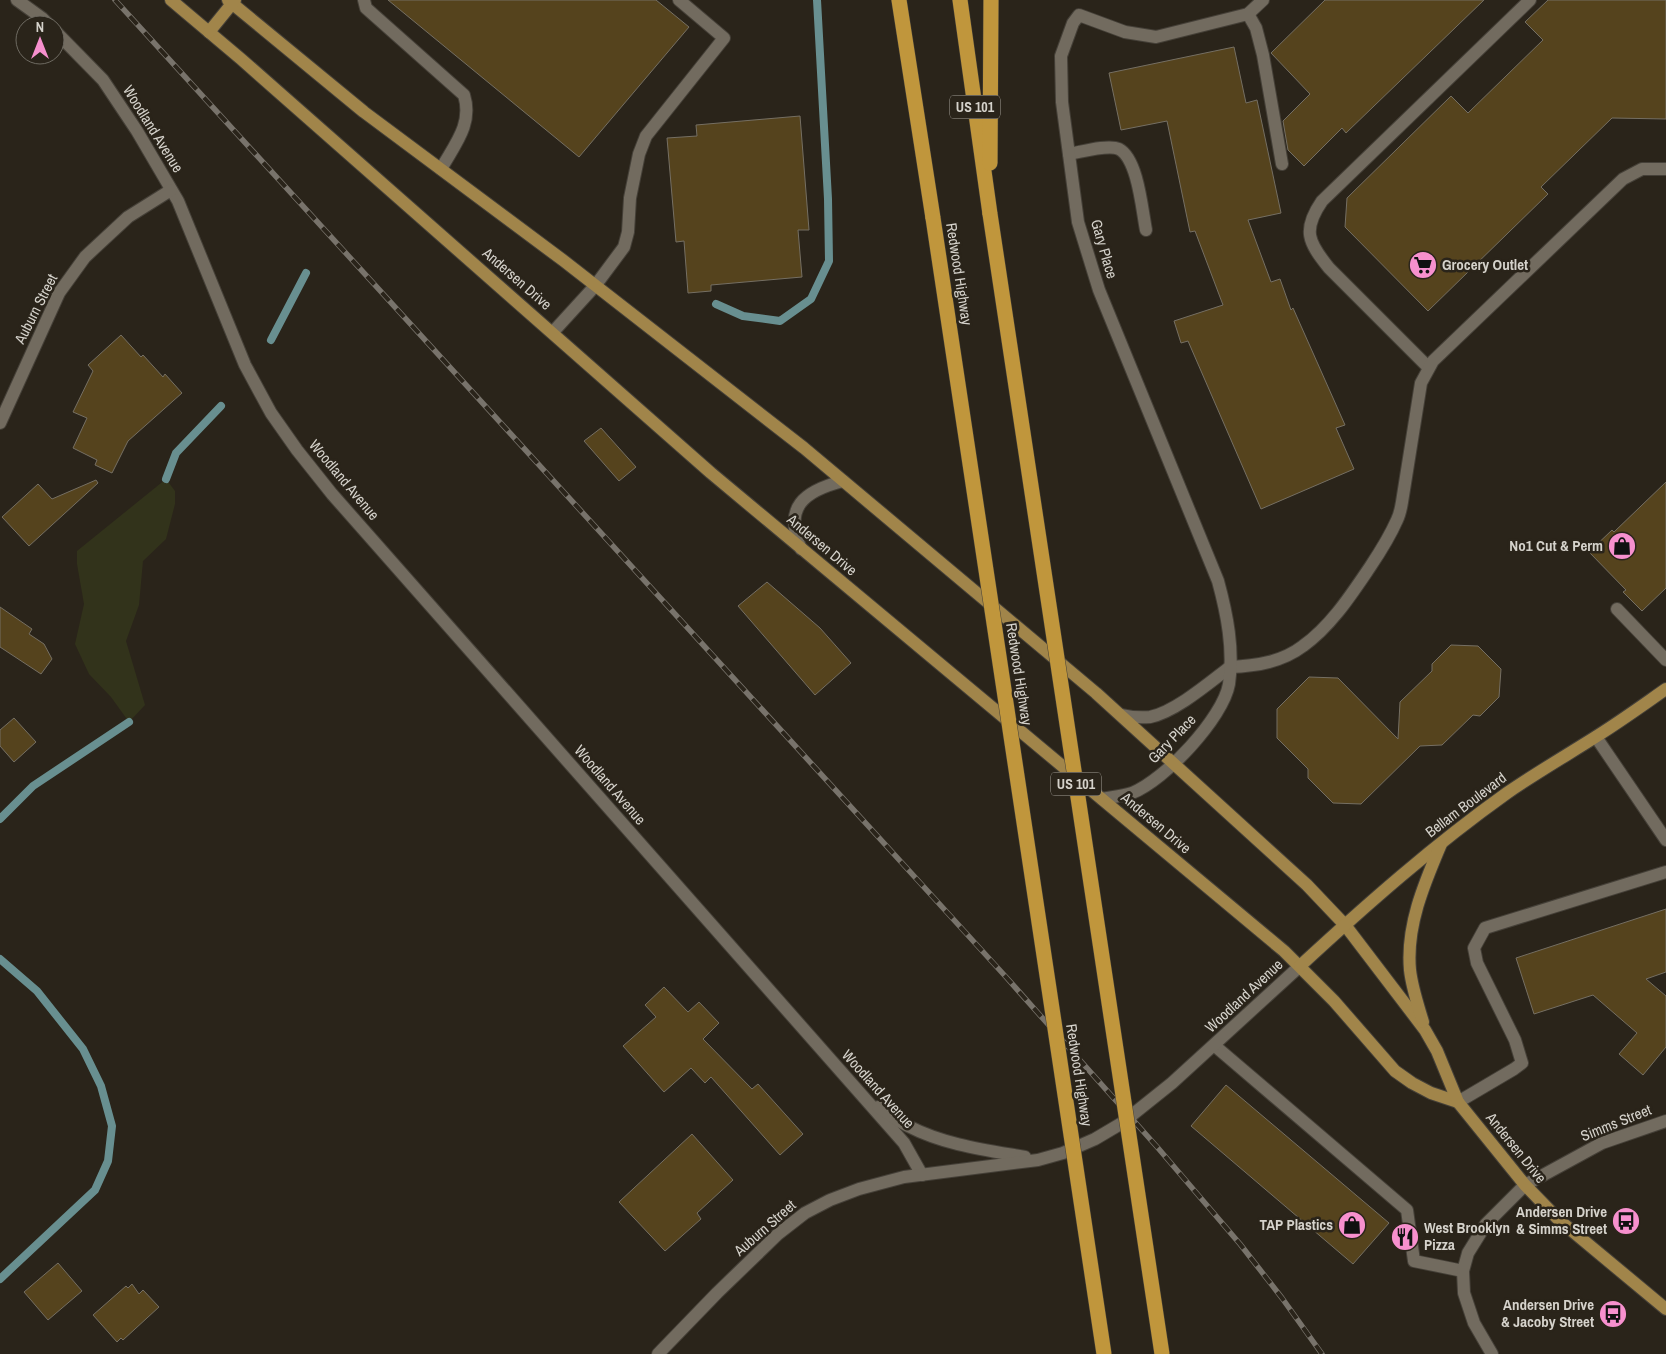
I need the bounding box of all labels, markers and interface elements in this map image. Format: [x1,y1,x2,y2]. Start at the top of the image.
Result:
north arrow [15,15,65,65]
text: N [36,18,44,36]
street label: Woodland Avenue [118,81,189,177]
road number: US 101 [950,95,1000,118]
street label: Gary Place [1086,217,1123,281]
street label: Redwood Highway [941,221,978,327]
street label: Andersen Drive [477,242,557,315]
supermarket icon: Grocery Outlet [1408,250,1438,280]
place label: Grocery Outlet [1442,254,1528,275]
street label: Auburn Street [9,270,62,348]
street label: Woodland Avenue [304,435,384,525]
street label: Andersen Drive [782,508,862,580]
shop icon: No1 Cut & Perm [1607,531,1637,561]
place label: No1 Cut & Perm [1509,535,1603,556]
street label: Redwood Highway [1001,621,1038,727]
street label: Gary Place [1143,709,1200,768]
street label: Woodland Avenue [570,740,651,829]
street label: Bellam Boulevard [1421,767,1511,842]
road number: US 101 [1051,772,1101,796]
street label: Andersen Drive [1116,786,1196,858]
street label: Woodland Avenue [1200,954,1287,1037]
street label: Redwood Highway [1061,1022,1098,1128]
street label: Woodland Avenue [837,1045,920,1133]
street label: Simms Street [1577,1099,1655,1146]
street label: Andersen Drive [1481,1107,1552,1188]
street label: Auburn Street [728,1194,801,1261]
place label: Andersen Drive & Simms Street [1516,1201,1607,1239]
bus stop icon: Andersen Drive & Simms Street [1611,1206,1641,1236]
shop icon: TAP Plastics [1337,1210,1367,1240]
place label: TAP Plastics [1260,1214,1333,1235]
place label: West Brooklyn Pizza [1424,1217,1510,1255]
restaurant icon: West Brooklyn Pizza [1390,1222,1420,1252]
place label: Andersen Drive & Jacoby Street [1501,1294,1594,1332]
bus stop icon: Andersen Drive & Jacoby Street [1598,1299,1628,1329]

